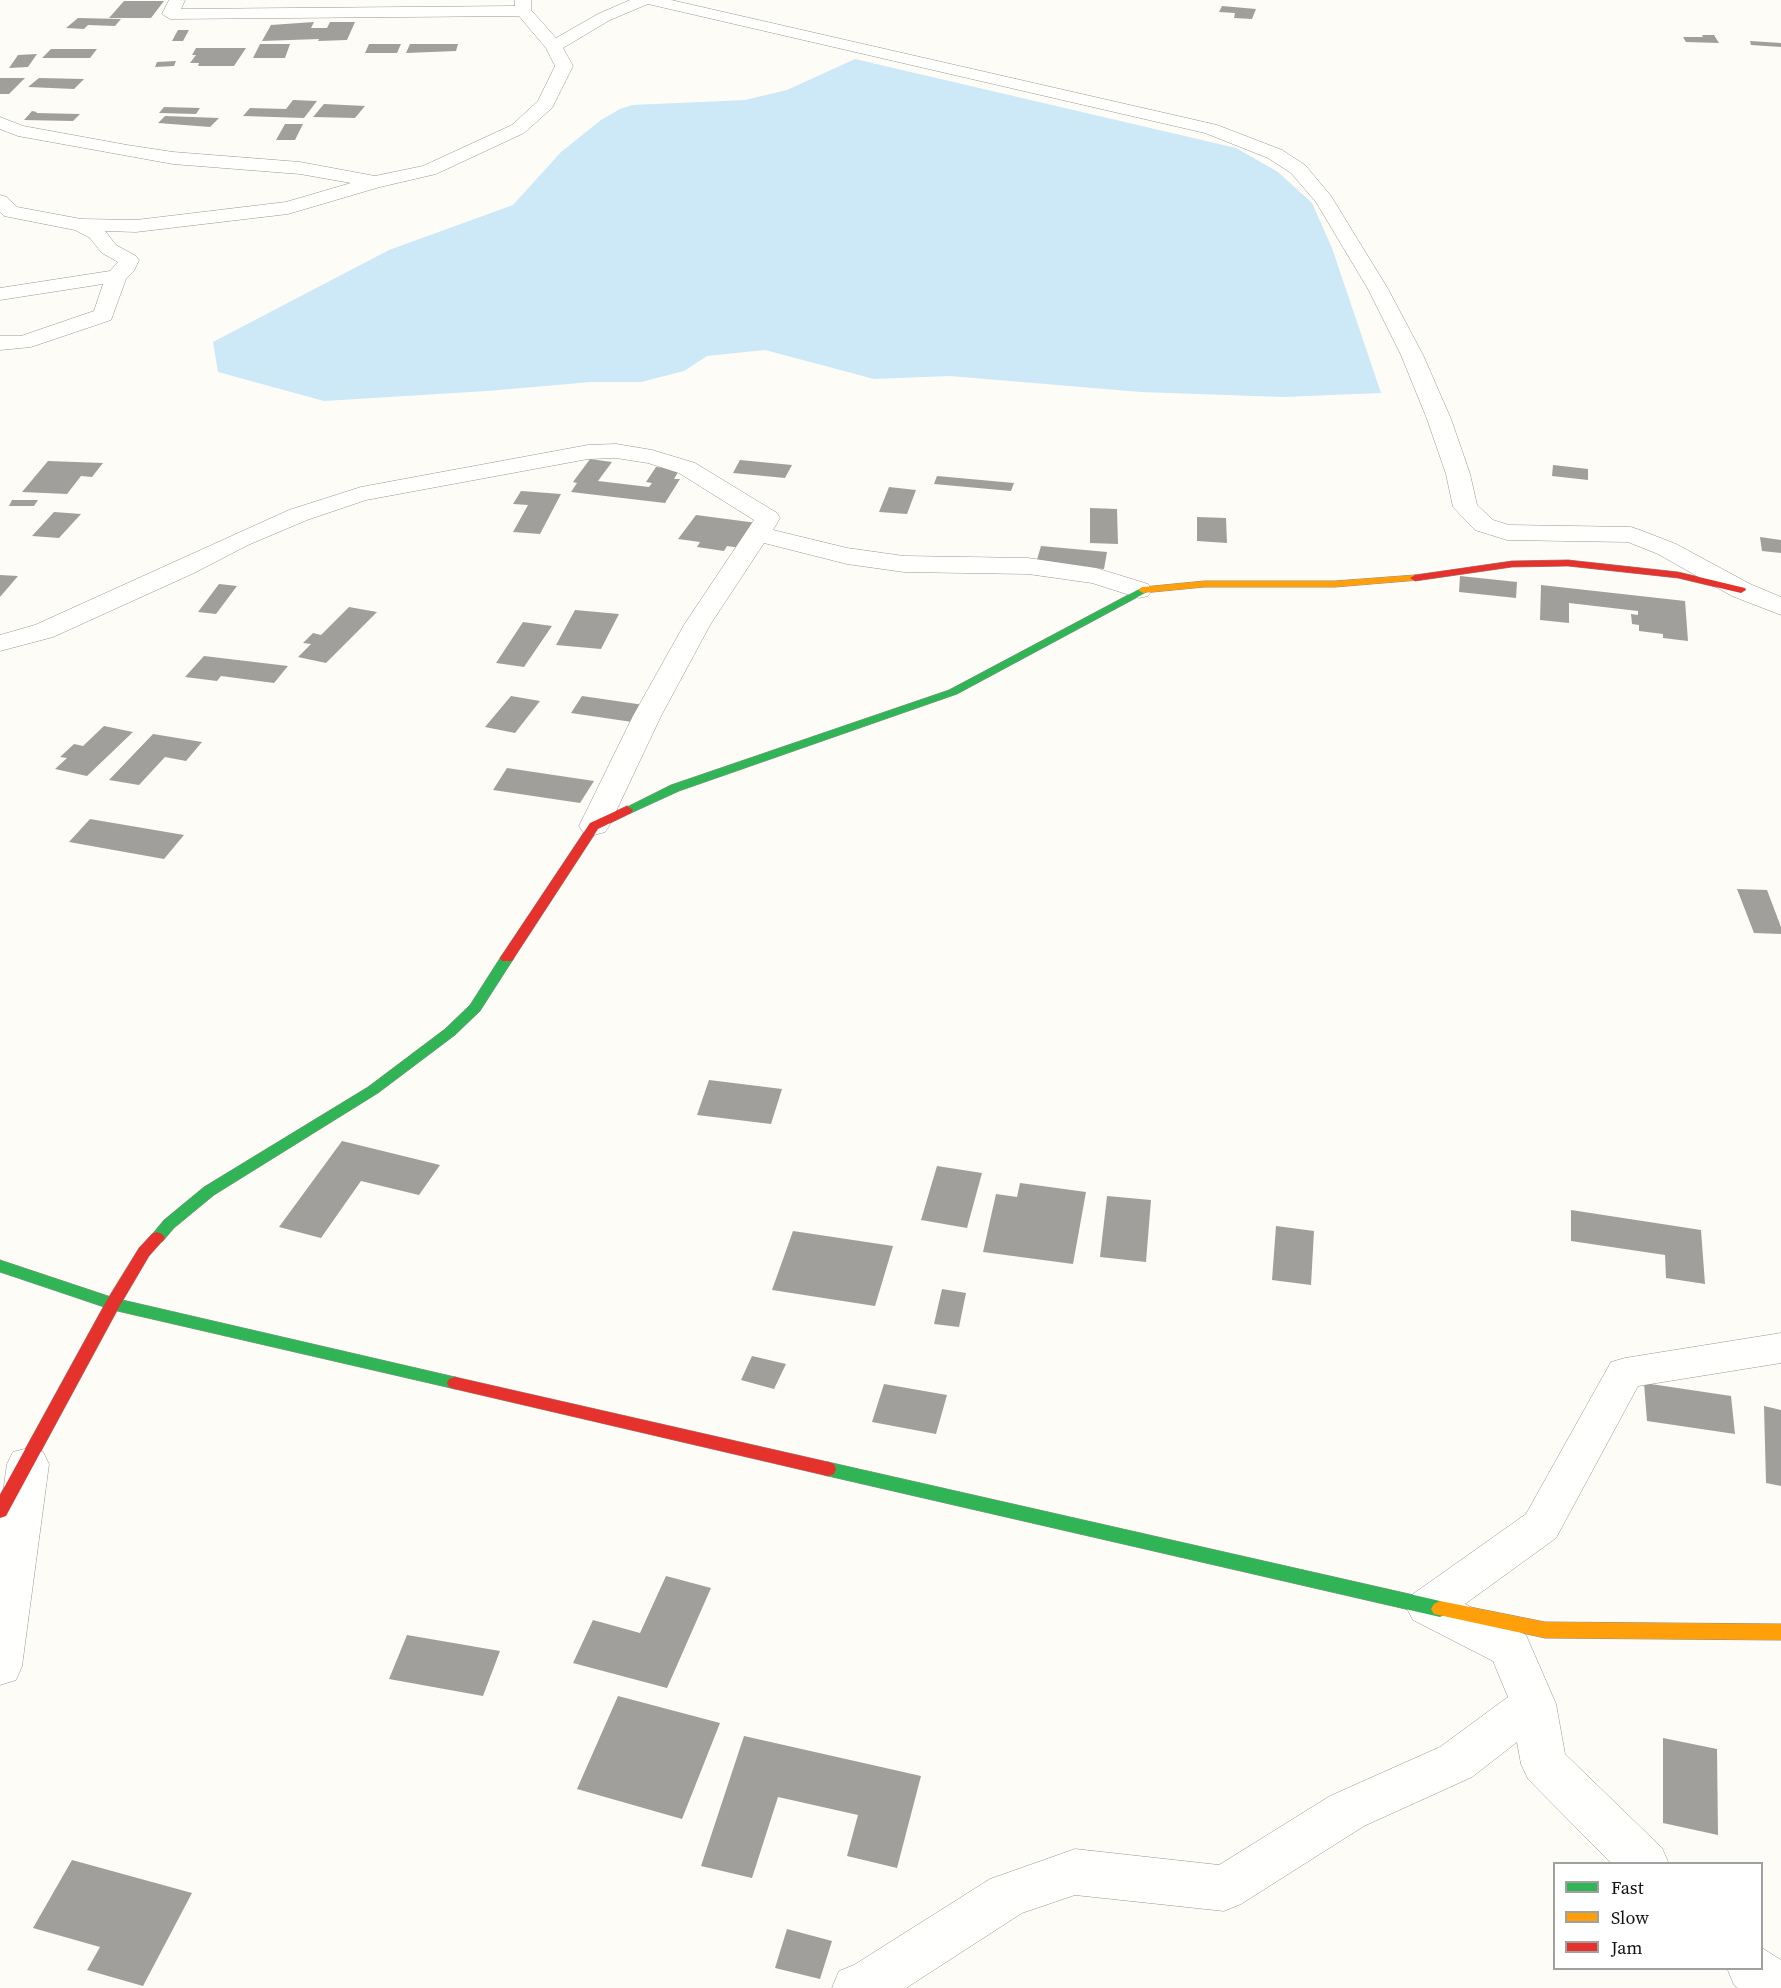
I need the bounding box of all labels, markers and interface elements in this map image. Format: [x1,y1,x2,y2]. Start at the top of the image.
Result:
legend [1553,1862,1763,1970]
text: Fast [1611,1875,1644,1900]
text: Slow [1611,1905,1649,1930]
text: Jam [1611,1935,1643,1960]

